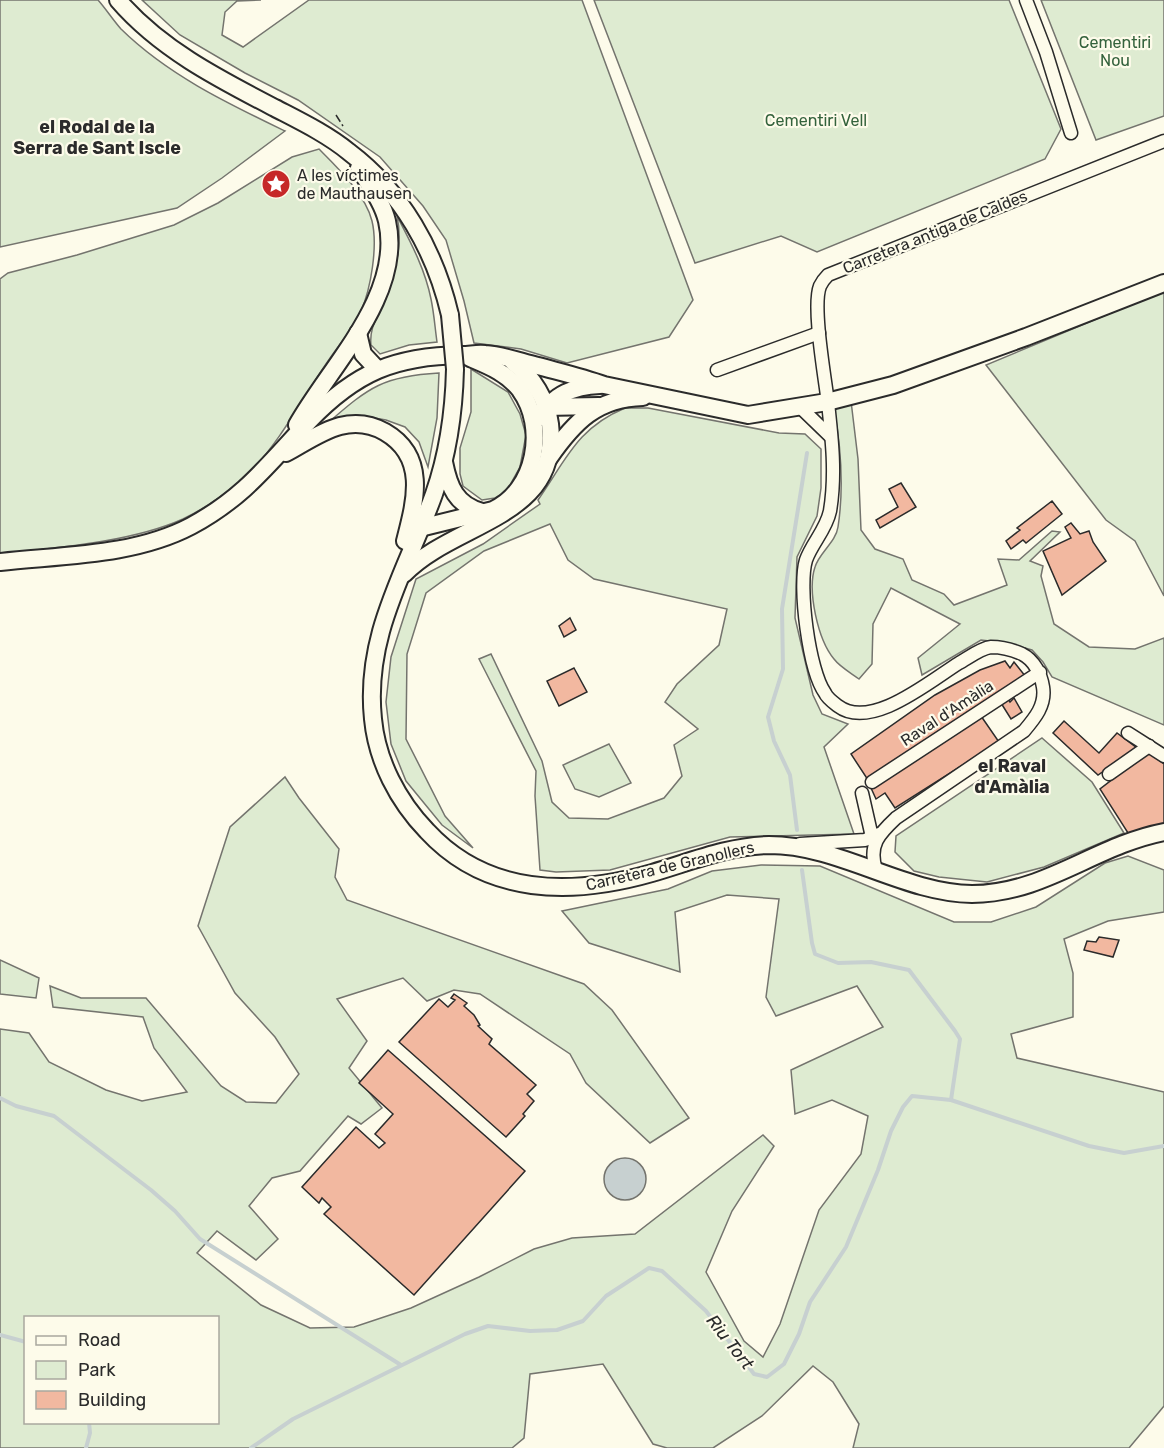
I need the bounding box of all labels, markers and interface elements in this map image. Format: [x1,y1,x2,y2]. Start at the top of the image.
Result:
park label: Cementiri Nou [1079,33,1151,70]
park label: Cementiri Vell [765,111,867,130]
district label: el Rodal de la Serra de Sant Iscle [13,116,181,159]
place label: A les víctimes de Mauthausen [297,166,412,203]
place icon: A les víctimes de Mauthausen [260,168,292,200]
street label: Carretera antiga de Caldes [840,186,1030,278]
street label: Raval d'Amàlia [897,676,997,750]
district label: el Raval d'Amàlia [974,755,1050,798]
street label: Carretera de Granollers [584,837,756,895]
water label: Riu Tort [702,1310,759,1375]
legend [24,1316,219,1424]
text: Road [78,1329,121,1351]
text: Park [78,1359,116,1381]
text: Building [78,1389,146,1411]

